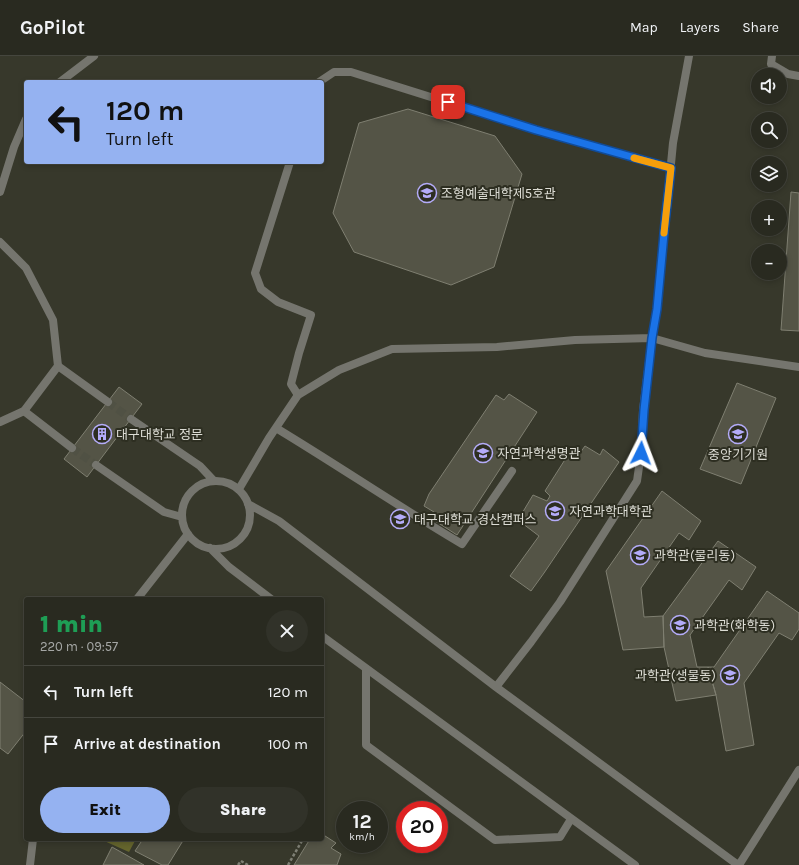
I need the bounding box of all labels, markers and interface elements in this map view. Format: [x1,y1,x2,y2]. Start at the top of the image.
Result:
text: GoPilot [20,17,85,39]
text: Map [630,19,658,36]
text: Layers [680,19,720,36]
text: Share [742,19,779,36]
map controls [751,68,787,280]
button: sound [751,68,787,104]
pin [431,85,465,119]
icon: arrive [437,91,459,113]
text: 120 m [106,94,184,127]
icon: left [40,96,92,148]
button: search [751,112,787,148]
text: Turn left [106,128,174,150]
button: layers [751,156,787,192]
school or university icon: 조형예술대학제5호관 [416,182,438,204]
place label: 조형예술대학제5호관 [441,186,556,201]
button: + [751,200,787,236]
button: − [751,244,787,280]
building icon: 대구대학교 정문 [91,423,113,445]
school or university icon: 중앙기기원 [727,423,749,445]
place label: 대구대학교 정문 [116,427,203,442]
position arrow [620,432,662,474]
school or university icon: 자연과학생명관 [472,442,494,464]
place label: 자연과학생명관 [497,446,581,461]
place label: 중앙기기원 [708,447,768,462]
school or university icon: 자연과학대학관 [544,500,566,522]
place label: 자연과학대학관 [569,504,653,519]
school or university icon: 대구대학교 경산캠퍼스 [389,508,411,530]
place label: 대구대학교 경산캠퍼스 [414,512,537,527]
school or university icon: 과학관(물리동) [629,544,651,566]
place label: 과학관(물리동) [654,548,735,563]
text: 1 min [40,610,103,638]
button: close [266,610,308,652]
school or university icon: 과학관(화학동) [669,614,691,636]
place label: 과학관(화학동) [694,618,775,633]
text: 220 m · 09:57 [40,639,118,654]
school or university icon: 과학관(생물동) [719,664,741,686]
place label: 과학관(생물동) [635,668,716,683]
icon: left [40,681,62,703]
text: Turn left [74,683,133,701]
text: 120 m [268,683,308,701]
icon: arrive [40,733,62,755]
text: Arrive at destination [74,735,221,753]
text: 100 m [268,735,308,753]
button: Exit [40,787,170,833]
button: Share [178,787,308,833]
speed limit sign: 20 [396,801,448,853]
text: 12 [352,810,372,833]
text: km/h [349,831,375,843]

